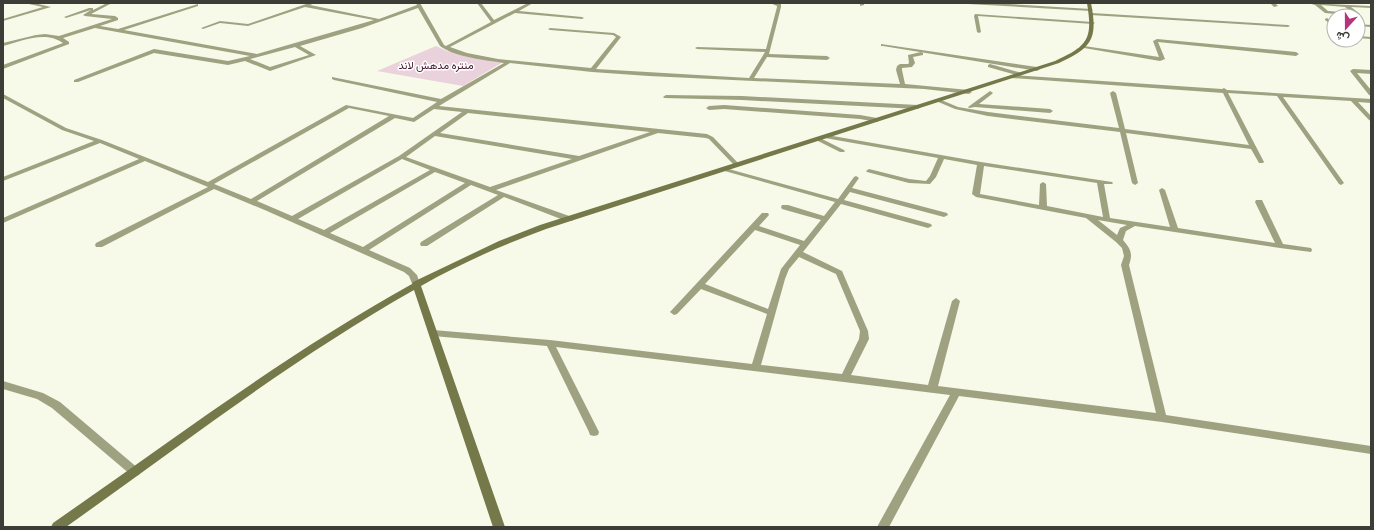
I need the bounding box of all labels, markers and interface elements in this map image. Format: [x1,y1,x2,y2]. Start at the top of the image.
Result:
north arrow [1326,8,1366,48]
text: ش [1334,28,1351,46]
park label: منتره مدهش لاند [398,58,474,72]

